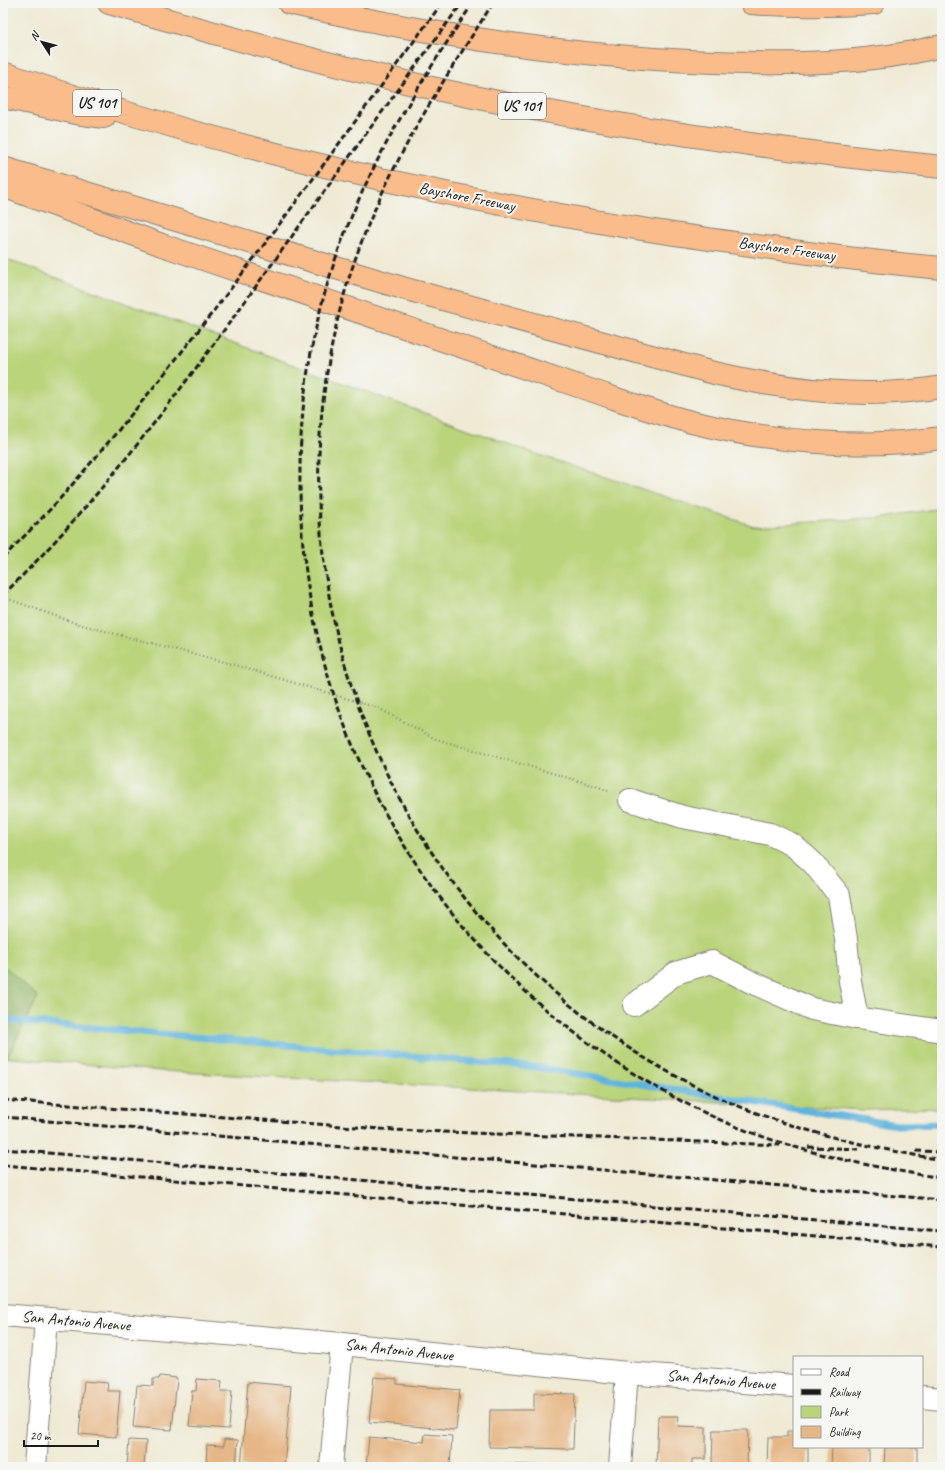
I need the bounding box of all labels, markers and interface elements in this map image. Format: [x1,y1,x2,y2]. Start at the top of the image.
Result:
north arrow [22,22,62,62]
text: N [26,27,43,43]
road number: US 101 [73,90,121,116]
road number: US 101 [498,93,546,119]
street label: Bayshore Freeway [417,178,518,216]
street label: Bayshore Freeway [737,232,838,266]
street label: San Antonio Avenue [21,1306,133,1336]
street label: San Antonio Avenue [344,1334,456,1366]
legend [793,1356,923,1448]
text: Road [829,1364,851,1380]
street label: San Antonio Avenue [666,1365,778,1395]
text: Railway [829,1384,861,1400]
text: Park [829,1404,850,1420]
scale bar [24,1422,98,1448]
text: Building [829,1424,861,1440]
text: 20 m [30,1428,52,1444]

